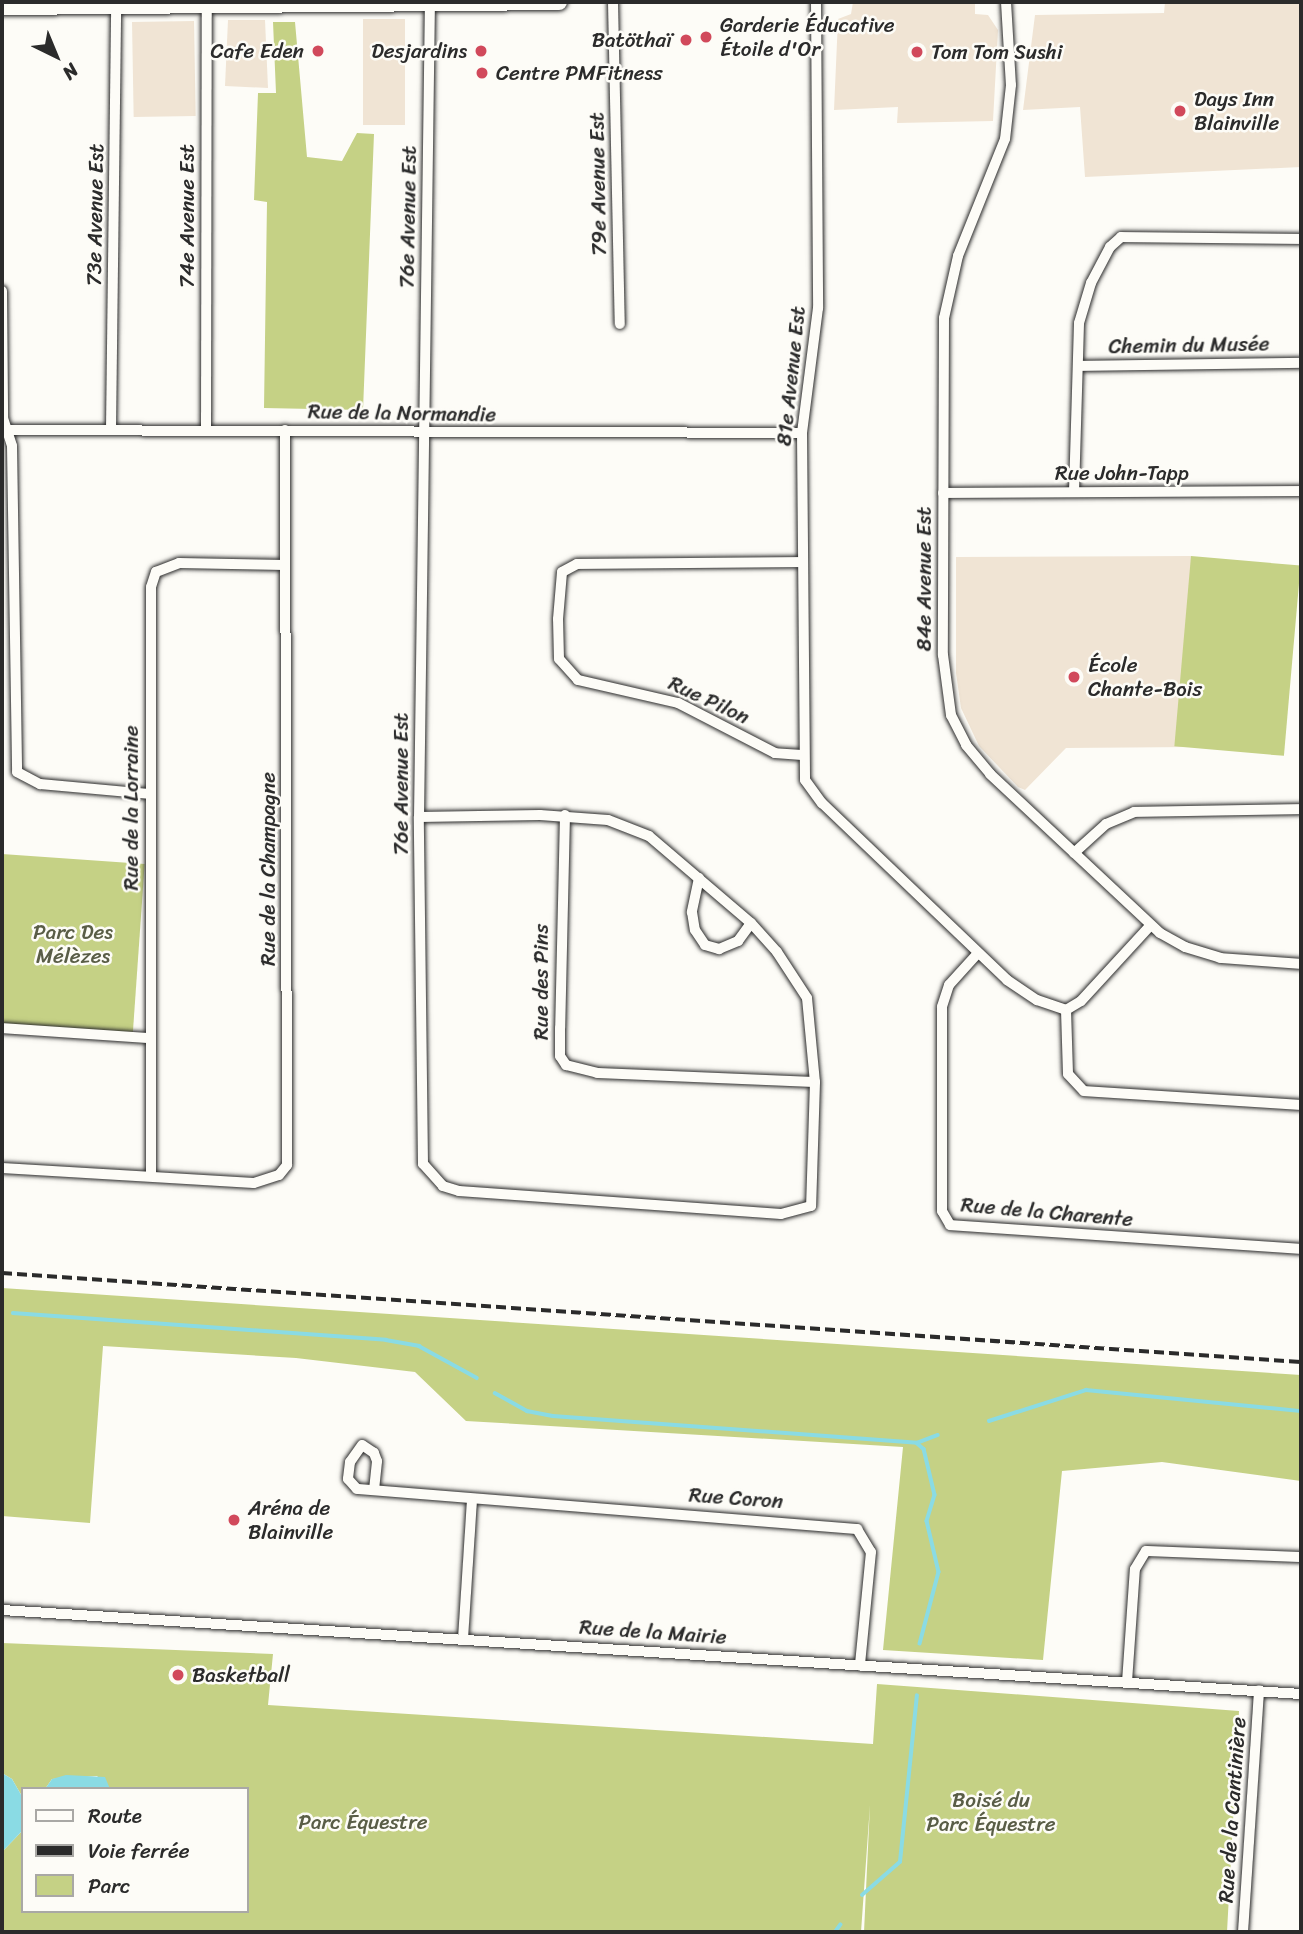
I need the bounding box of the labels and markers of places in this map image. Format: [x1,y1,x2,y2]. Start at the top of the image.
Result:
place label: Garderie Éducative Étoile d'Or [720,12,895,62]
place label: Batöthaï [592,27,672,53]
marker: Garderie Éducative Étoile d'Or [698,29,714,45]
marker: Batöthaï [678,32,694,48]
place label: Cafe Eden [210,38,304,64]
place label: Desjardins [371,38,467,64]
place label: Tom Tom Sushi [931,39,1066,65]
marker: Cafe Eden [310,43,326,59]
marker: Desjardins [473,43,489,59]
marker: Tom Tom Sushi [909,44,925,60]
place label: Centre PMFitness [496,60,663,86]
marker: Centre PMFitness [474,65,490,81]
place label: Days Inn Blainville [1194,86,1279,136]
marker: Days Inn Blainville [1172,103,1188,119]
place label: École Chante-Bois [1088,652,1202,702]
marker: École Chante-Bois [1066,669,1082,685]
place label: Aréna de Blainville [248,1495,333,1545]
marker: Aréna de Blainville [226,1512,242,1528]
place label: Basketball [192,1662,290,1688]
marker: Basketball [170,1667,186,1683]

